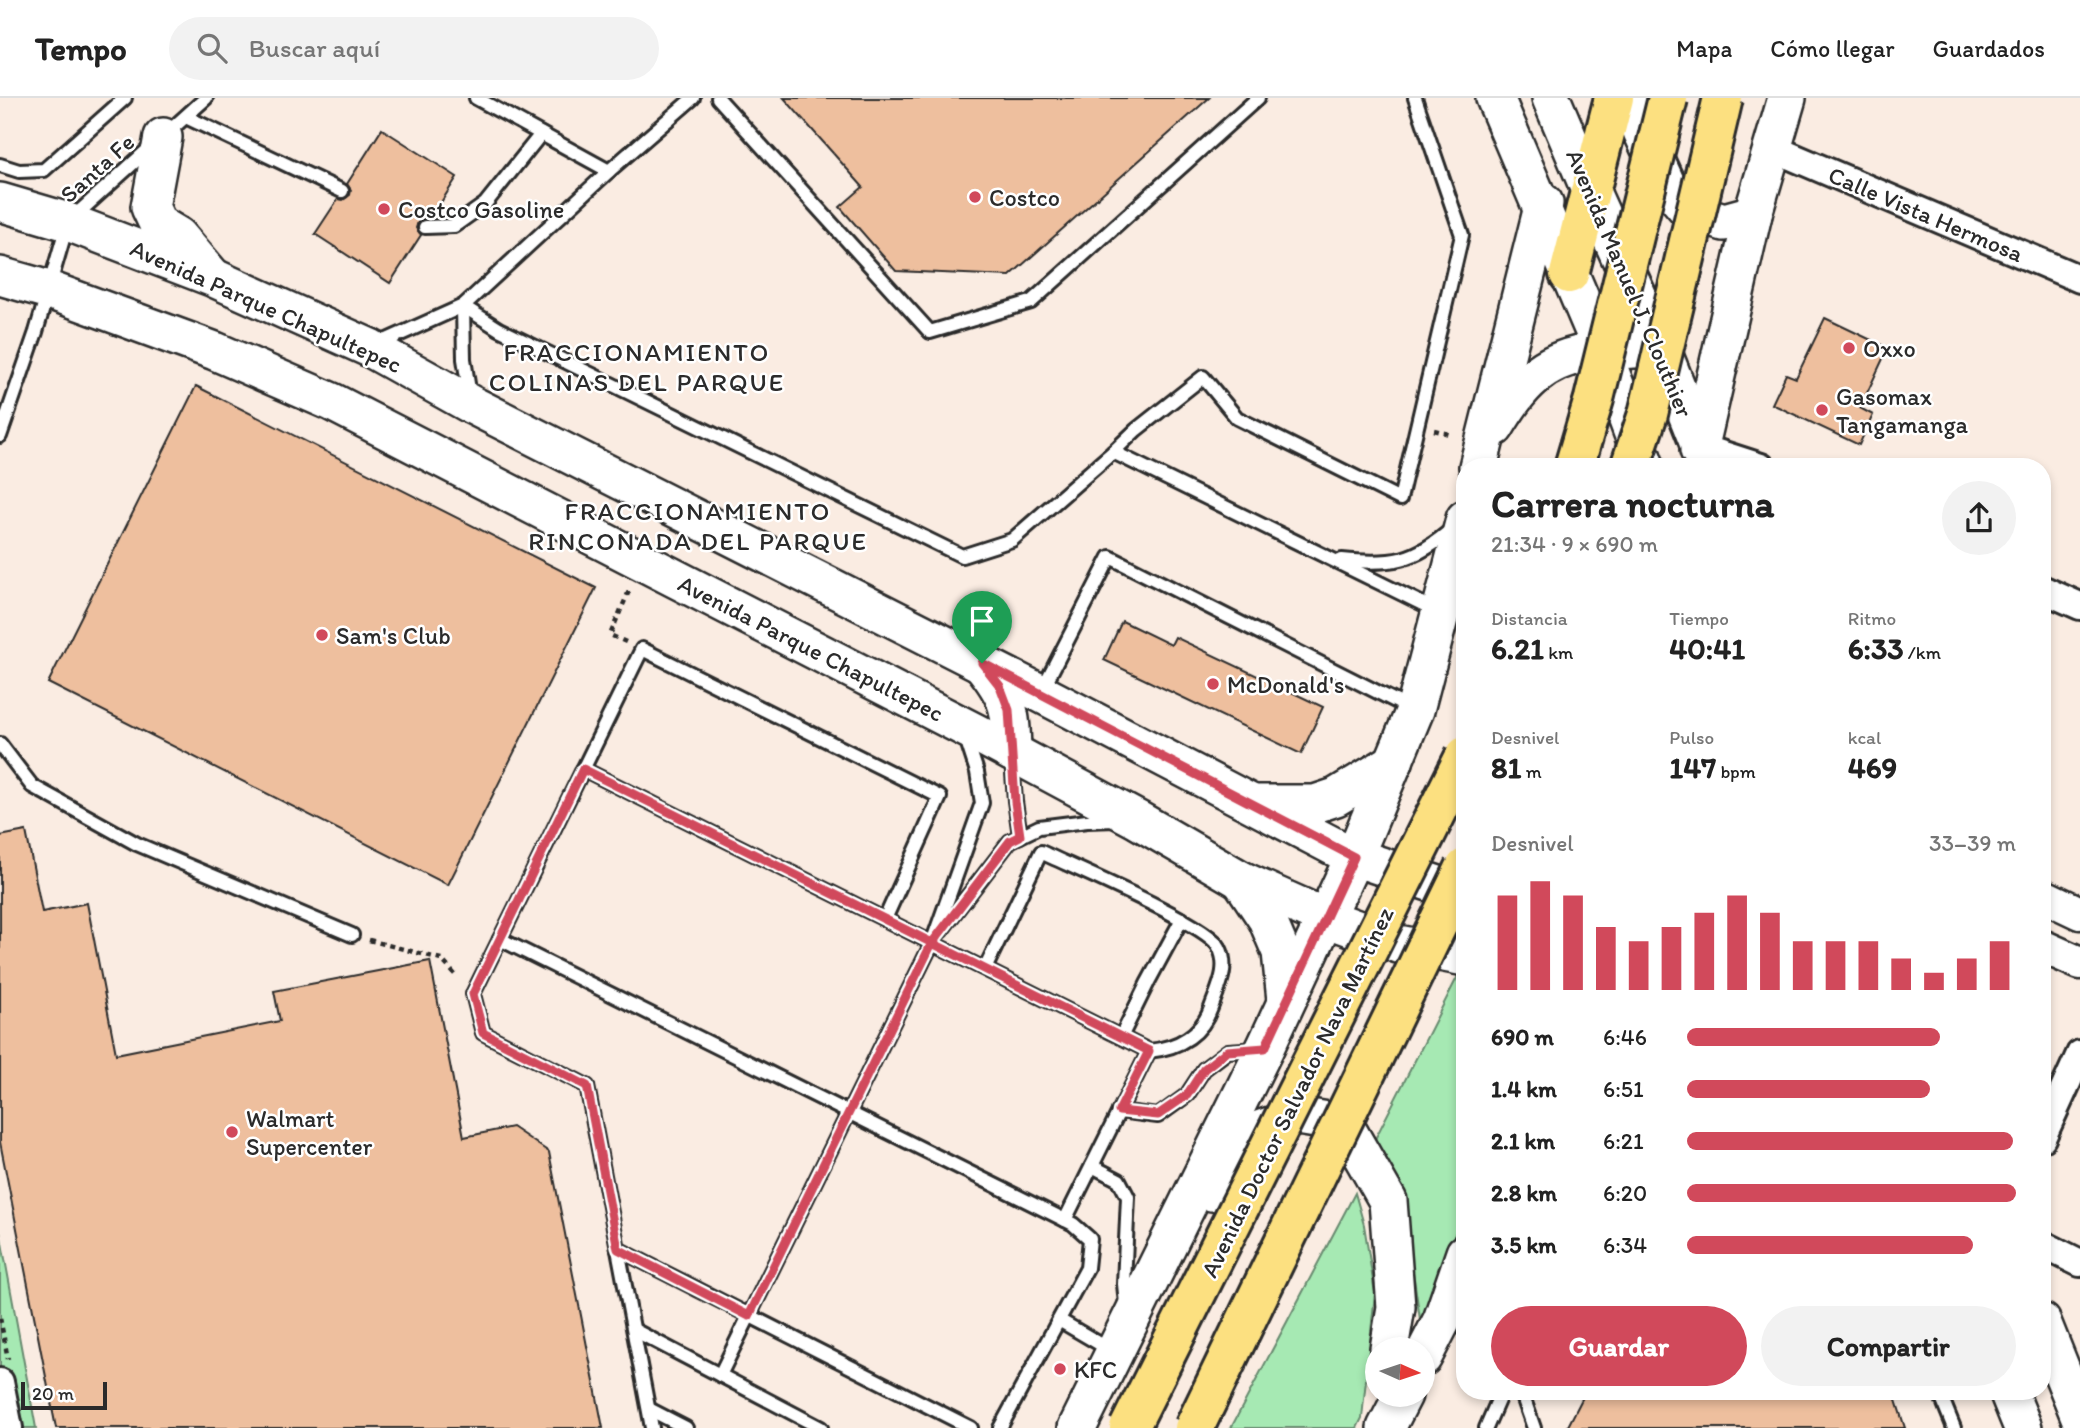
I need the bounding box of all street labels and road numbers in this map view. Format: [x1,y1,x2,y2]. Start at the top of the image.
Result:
street label: Santa Fe [54,127,140,209]
street label: Avenida Manuel J. Clouthier [1560,145,1700,422]
street label: Calle Vista Hermosa [1824,160,2028,268]
street label: Avenida Parque Chapultepec [126,233,406,379]
street label: Avenida Parque Chapultepec [674,568,948,728]
street label: Avenida Doctor Salvador Nava Martínez [1194,902,1400,1282]

